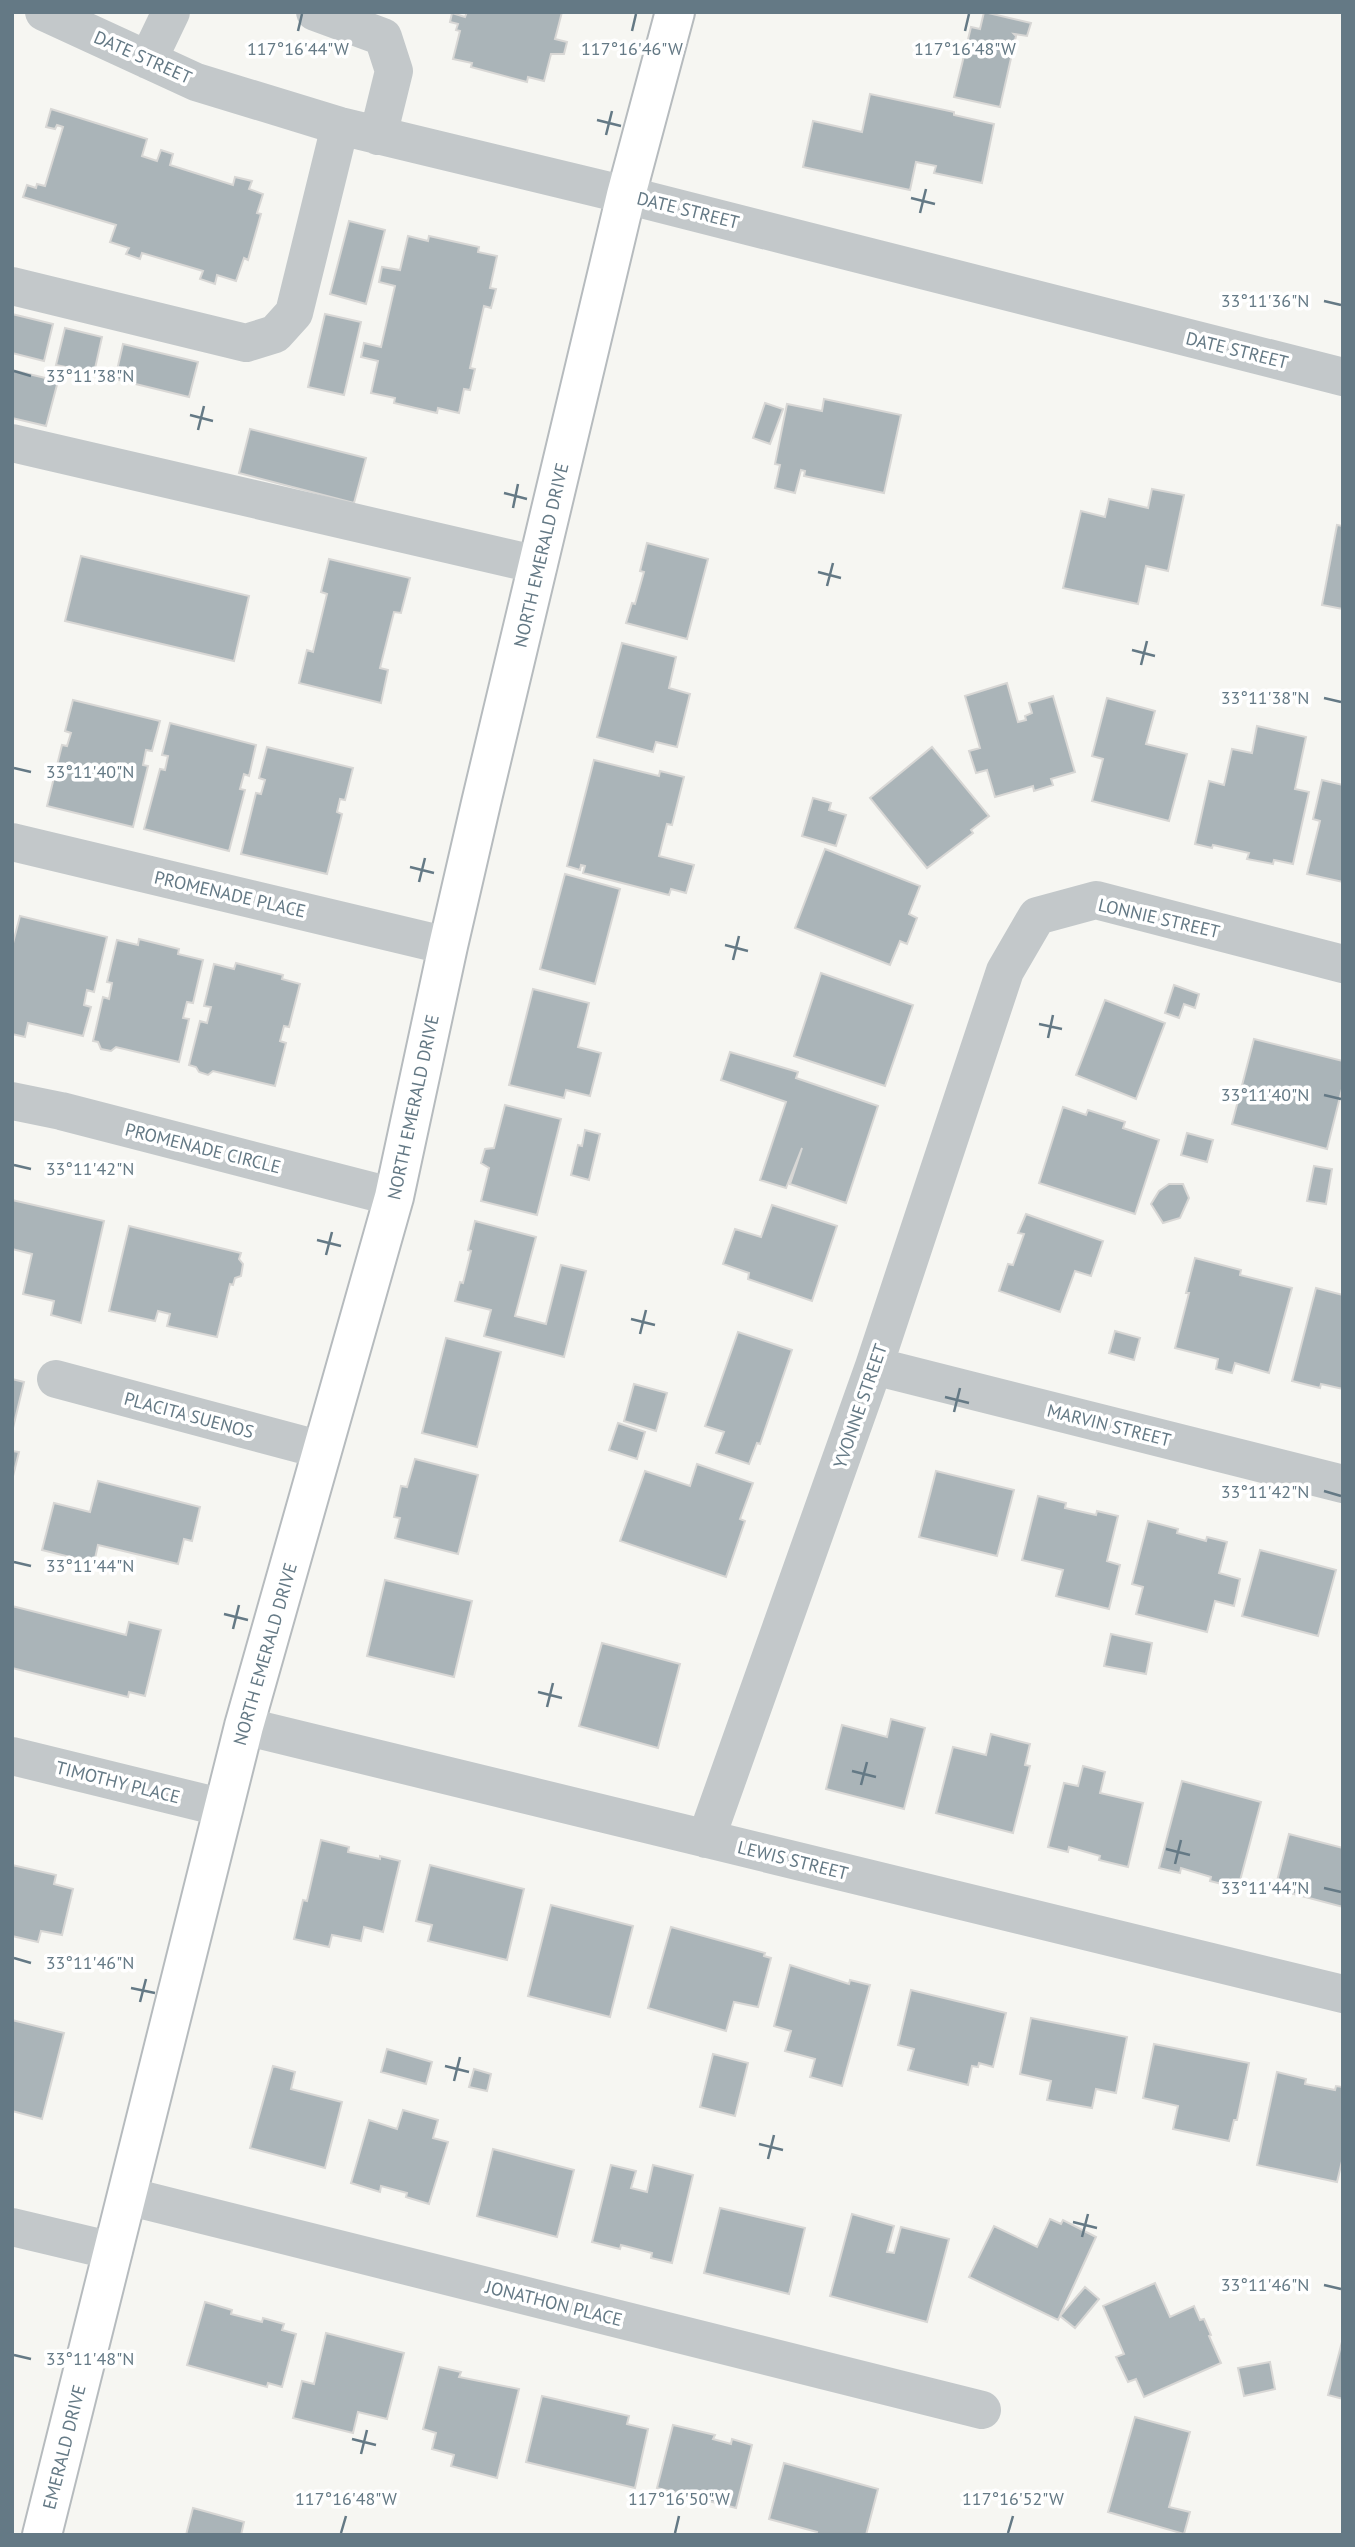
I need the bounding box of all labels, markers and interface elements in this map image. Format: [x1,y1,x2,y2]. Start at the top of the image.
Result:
street label: DATE STREET [91,25,195,89]
text: 117°16'44"W [247,37,349,60]
text: 117°16'46"W [581,37,683,60]
text: 117°16'48"W [914,37,1016,60]
street label: DATE STREET [634,186,742,234]
text: 33°11'36"N [1221,289,1309,312]
street label: DATE STREET [1183,326,1291,374]
text: 33°11'38"N [46,364,134,387]
street label: NORTH EMERALD DRIVE [509,460,573,650]
text: 33°11'38"N [1221,686,1309,709]
text: 33°11'40"N [46,760,134,783]
street label: PROMENADE PLACE [152,865,308,923]
street label: LONNIE STREET [1096,893,1222,943]
street label: NORTH EMERALD DRIVE [382,1012,444,1202]
text: 33°11'40"N [1221,1083,1309,1106]
street label: PROMENADE CIRCLE [123,1118,283,1178]
text: 33°11'42"N [46,1157,134,1180]
street label: YVONNE STREET [828,1341,892,1471]
street label: PLACITA SUENOS [122,1387,256,1443]
street label: MARVIN STREET [1045,1399,1173,1451]
text: 33°11'42"N [1221,1480,1309,1503]
text: 33°11'44"N [46,1554,134,1577]
street label: NORTH EMERALD DRIVE [228,1560,302,1748]
street label: TIMOTHY PLACE [54,1755,182,1809]
street label: LEWIS STREET [735,1835,851,1885]
text: 33°11'44"N [1221,1876,1309,1899]
text: 33°11'46"N [46,1951,134,1974]
text: 33°11'46"N [1221,2273,1309,2296]
street label: JONATHON PLACE [482,2275,625,2331]
text: 33°11'48"N [46,2347,134,2370]
street label: EMERALD DRIVE [37,2382,91,2512]
text: 117°16'48"W [295,2487,397,2510]
text: 117°16'50"W [628,2487,730,2510]
text: 117°16'52"W [962,2487,1064,2510]

